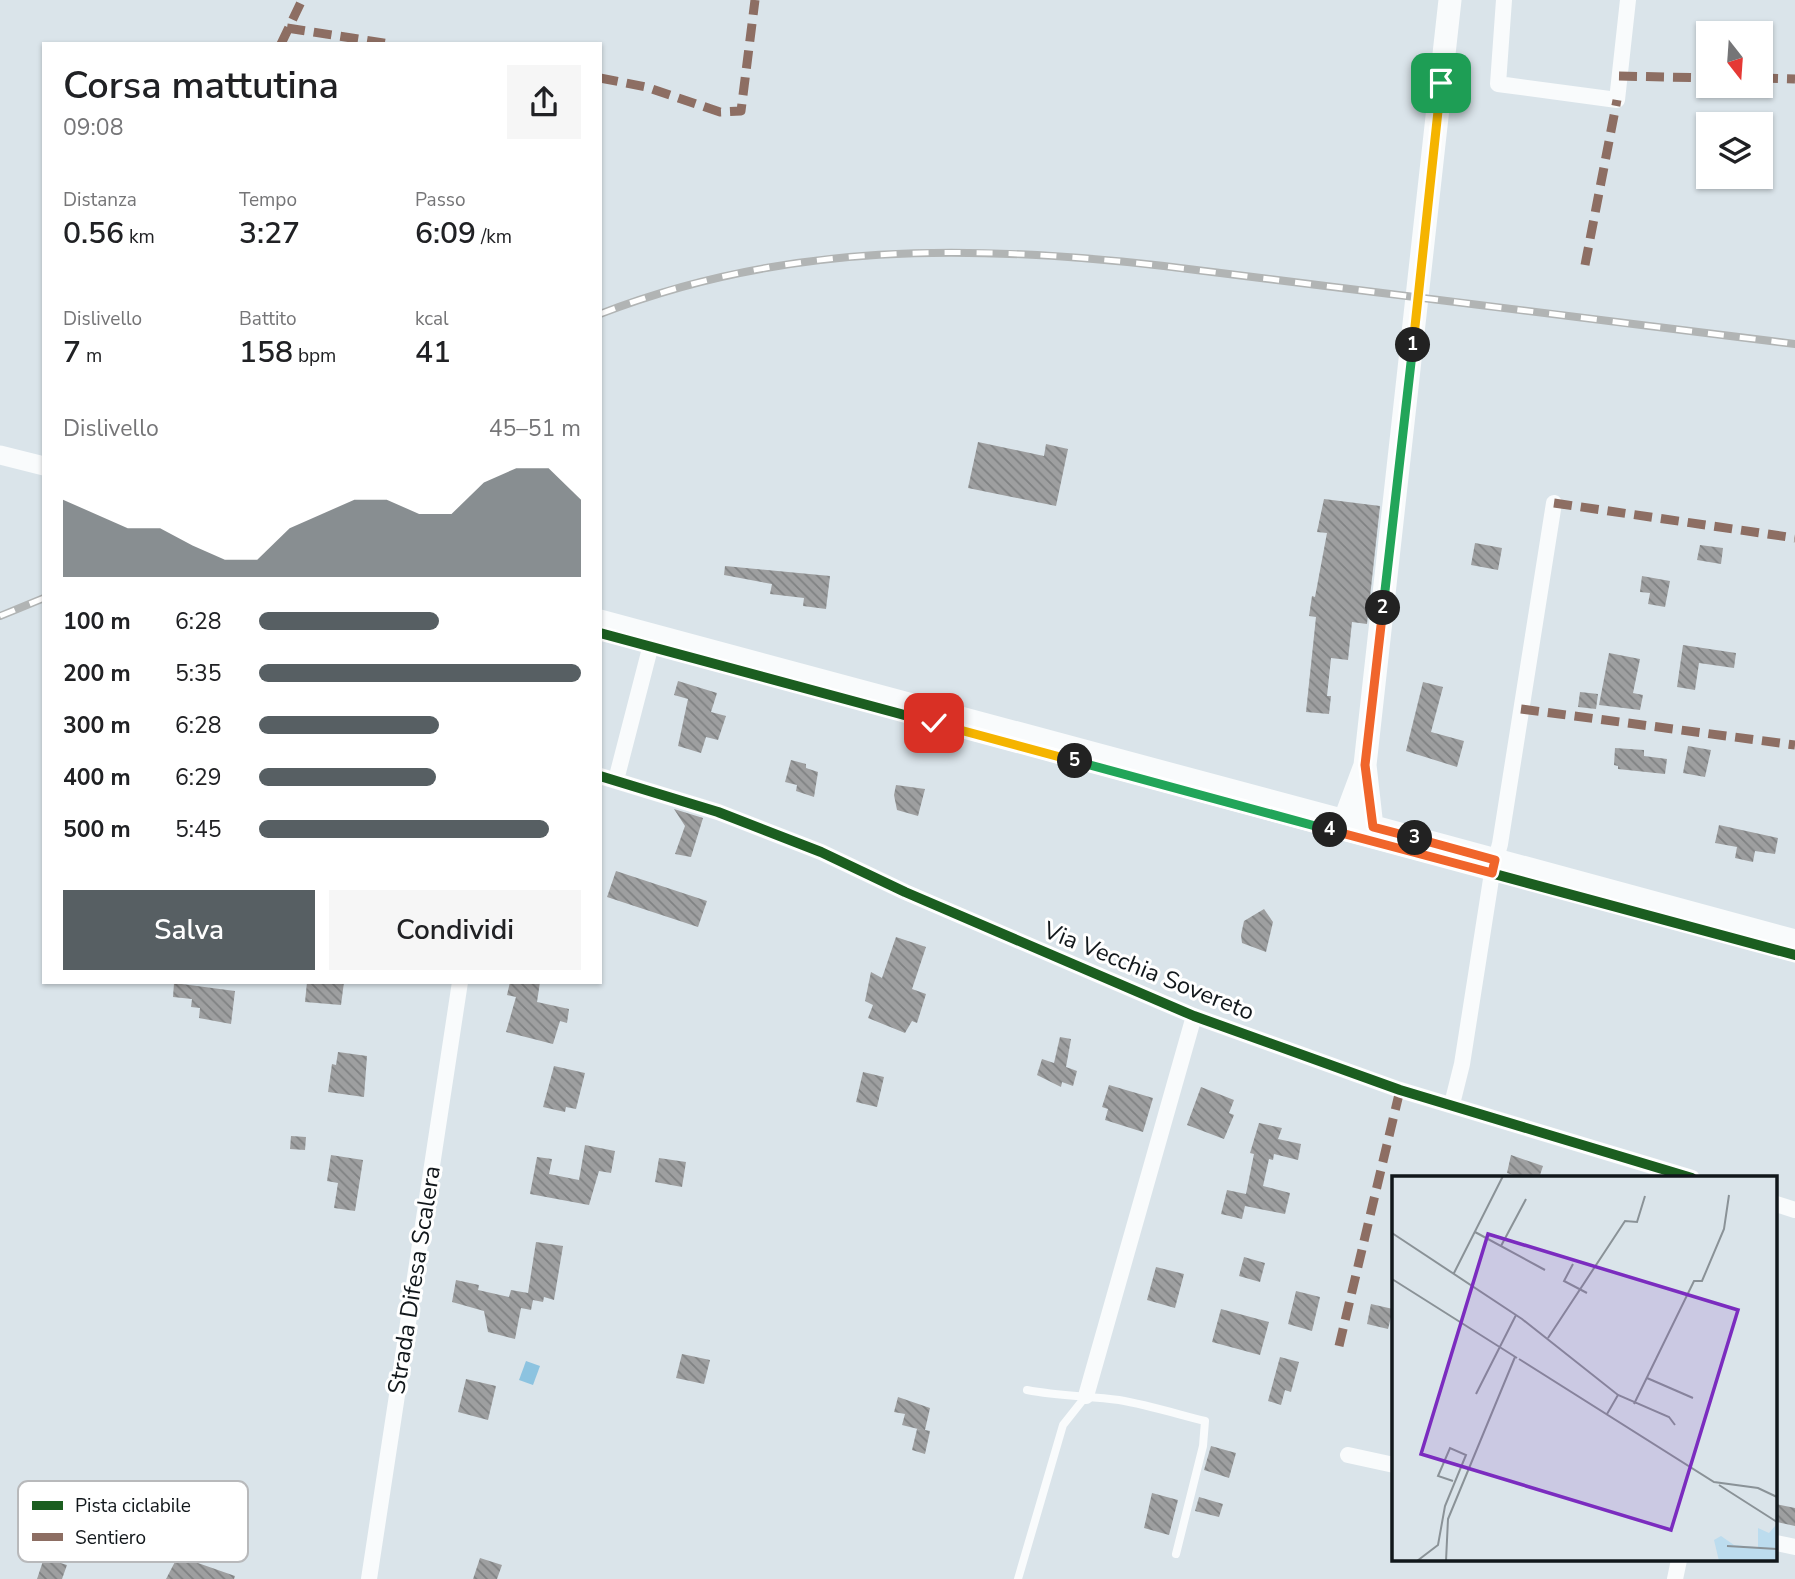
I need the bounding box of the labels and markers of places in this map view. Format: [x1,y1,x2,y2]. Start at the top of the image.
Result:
pin [1411,53,1471,113]
pin: 1 [1396,328,1430,362]
pin: 2 [1366,590,1400,626]
pin [904,693,964,753]
pin: 5 [1058,744,1092,778]
pin: 4 [1312,812,1348,848]
pin: 3 [1398,820,1432,856]

